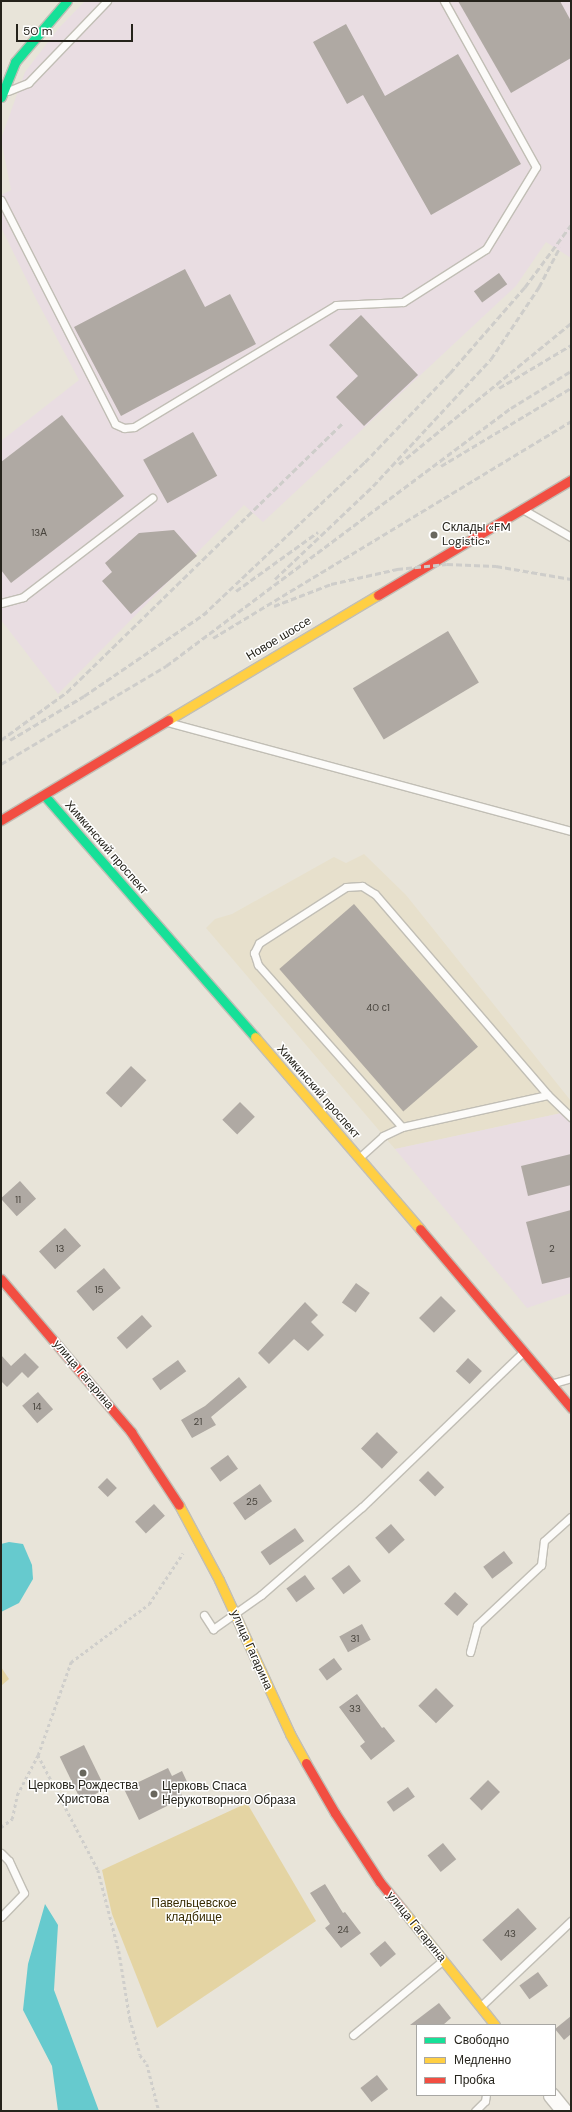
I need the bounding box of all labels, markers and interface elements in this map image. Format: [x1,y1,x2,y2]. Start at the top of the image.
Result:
scale bar [18,16,135,42]
text: 50 m [23,23,52,39]
place label: Склады «FM Logistic» [442,521,510,549]
house number: 13А [31,527,47,539]
marker: Склады «FM Logistic» [429,530,439,540]
street label: Новое шоссе [244,614,314,664]
street label: Химкинский проспект [61,798,151,898]
house number: 40 с1 [366,1002,390,1014]
street label: Химкинский проспект [273,1042,363,1142]
house number: 11 [15,1194,21,1206]
house number: 13 [55,1243,65,1255]
house number: 2 [549,1243,555,1255]
house number: 15 [94,1284,104,1296]
street label: улица Гагарина [50,1337,116,1413]
house number: 14 [32,1401,42,1413]
house number: 21 [194,1416,202,1428]
house number: 25 [246,1496,258,1508]
street label: улица Гагарина [227,1608,275,1692]
house number: 31 [351,1633,359,1645]
house number: 33 [349,1703,361,1715]
marker: Церковь Рождества Христова [78,1768,88,1778]
place label: Церковь Рождества Христова [28,1779,138,1807]
place label: Церковь Спаса Нерукотворного Образа [162,1780,296,1808]
marker: Церковь Спаса Нерукотворного Образа [149,1789,159,1799]
street label: улица Гагарина [383,1889,449,1965]
park label: Павельцевское кладбище [151,1897,237,1925]
house number: 24 [337,1924,349,1936]
house number: 43 [504,1928,516,1940]
legend [416,2024,556,2096]
text: Свободно [454,2032,509,2048]
text: Медленно [454,2052,511,2068]
text: Пробка [454,2072,495,2088]

